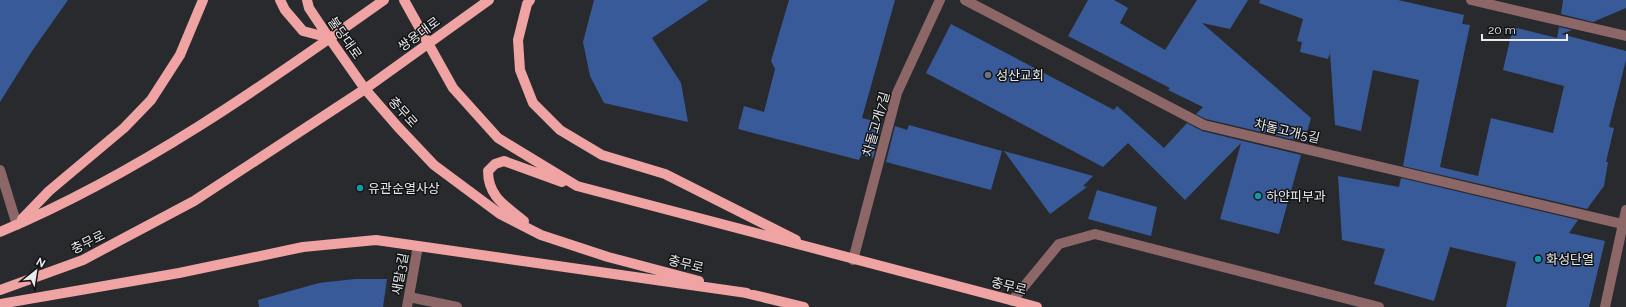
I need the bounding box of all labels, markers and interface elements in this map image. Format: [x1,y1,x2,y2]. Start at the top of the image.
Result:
street label: 불당대로 [325,14,365,62]
street label: 쌍용대로 [395,14,443,54]
scale bar [1482,16,1567,42]
text: 20 m [1488,23,1516,37]
place label: 성산교회 [996,68,1044,83]
marker: 성산교회 [983,70,993,80]
street label: 차돌고개7길 [860,90,892,158]
street label: 충무로 [385,94,421,130]
street label: 차돌고개5길 [1253,116,1321,146]
place label: 유관순열사상 [368,181,440,196]
marker: 유관순열사상 [355,183,365,193]
place label: 하얀피부과 [1266,189,1326,204]
marker: 하얀피부과 [1253,191,1263,201]
street label: 충무로 [69,227,107,257]
north arrow [16,251,56,291]
street label: 새말3길 [389,252,411,296]
street label: 충무로 [667,252,705,276]
place label: 화성단열 [1546,252,1594,267]
marker: 화성단열 [1533,254,1543,264]
text: N [34,255,48,271]
street label: 충무로 [990,274,1028,298]

